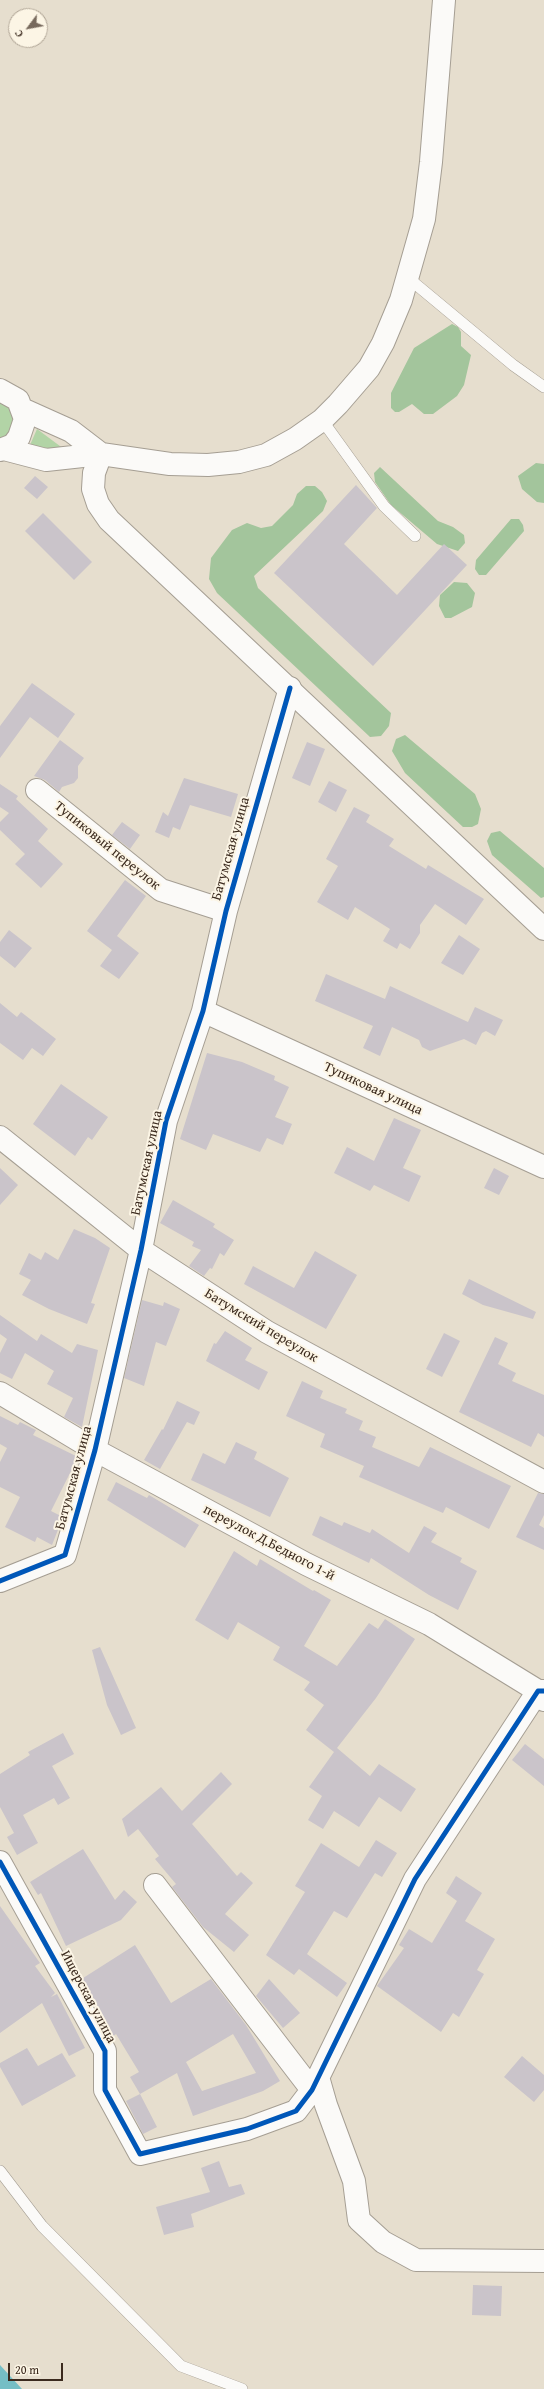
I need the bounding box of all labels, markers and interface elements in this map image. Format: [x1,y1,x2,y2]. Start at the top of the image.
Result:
north arrow [8,8,48,48]
text: С [10,27,27,41]
street label: Батумская улица [208,795,254,903]
street label: Тупиковый переулок [51,798,163,894]
street label: Тупиковая улица [321,1059,425,1119]
street label: Батумская улица [128,1109,166,1217]
street label: Батумский переулок [201,1285,321,1367]
street label: Батумская улица [52,1424,96,1532]
street label: переулок Д.Бедного 1-й [200,1501,338,1585]
street label: Ищерская улица [57,1948,119,2046]
scale bar [10,2355,65,2381]
text: 20 m [15,2361,39,2378]

